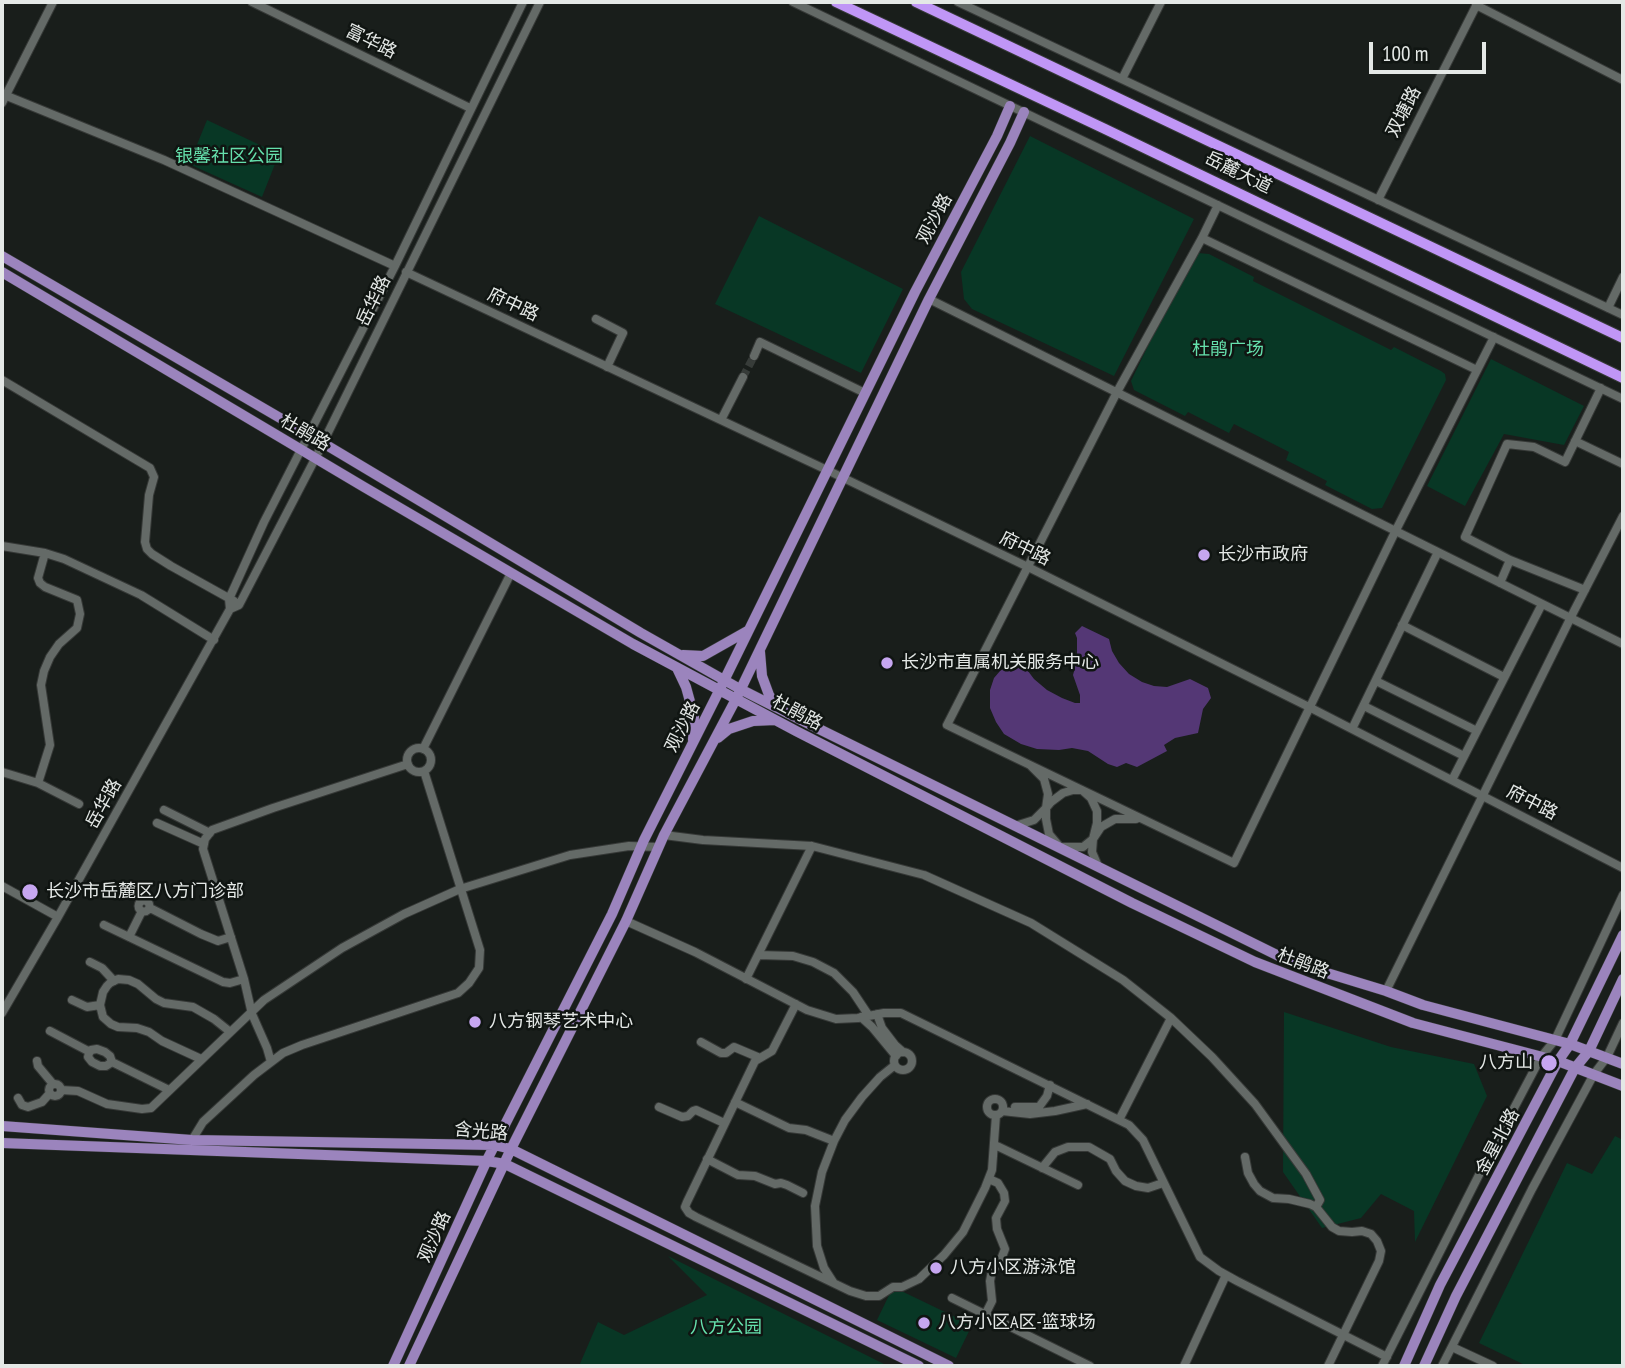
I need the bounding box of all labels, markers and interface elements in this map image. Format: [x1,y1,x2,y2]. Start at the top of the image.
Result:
street label: 富华路 [342,20,400,64]
scale bar [1373,28,1490,72]
text: 100 m [1382,40,1428,67]
street label: 双塘路 [1382,83,1426,141]
park label: 银馨社区公园 [175,146,283,168]
street label: 岳麓大道 [1201,148,1275,198]
street label: 观沙路 [913,190,957,248]
street label: 岳华路 [352,272,396,330]
street label: 府中路 [484,284,542,326]
park label: 杜鹃广场 [1192,339,1264,361]
street label: 杜鹃路 [276,410,334,456]
street label: 府中路 [996,527,1054,571]
place label: 长沙市政府 [1218,544,1308,566]
marker: 长沙市政府 [1196,547,1212,563]
place label: 长沙市直属机关服务中心 [901,652,1099,674]
marker: 长沙市直属机关服务中心 [879,655,895,671]
street label: 杜鹃路 [768,691,826,735]
street label: 观沙路 [661,698,705,756]
street label: 岳华路 [81,775,127,833]
street label: 府中路 [1503,781,1561,825]
place label: 长沙市岳麓区八方门诊部 [46,881,244,903]
marker: 长沙市岳麓区八方门诊部 [20,882,40,902]
street label: 杜鹃路 [1274,944,1332,984]
place label: 八方钢琴艺术中心 [489,1011,633,1033]
marker: 八方钢琴艺术中心 [467,1014,483,1030]
place label: 八方山 [1479,1052,1533,1074]
marker: 八方山 [1539,1053,1559,1073]
street label: 金星北路 [1472,1105,1524,1179]
street label: 含光路 [453,1119,509,1145]
street label: 观沙路 [414,1208,456,1266]
place label: 八方小区游泳馆 [950,1257,1076,1279]
marker: 八方小区游泳馆 [928,1260,944,1276]
place label: 八方小区A区-篮球场 [938,1312,1096,1334]
marker: 八方小区A区-篮球场 [916,1315,932,1331]
park label: 八方公园 [690,1317,762,1339]

